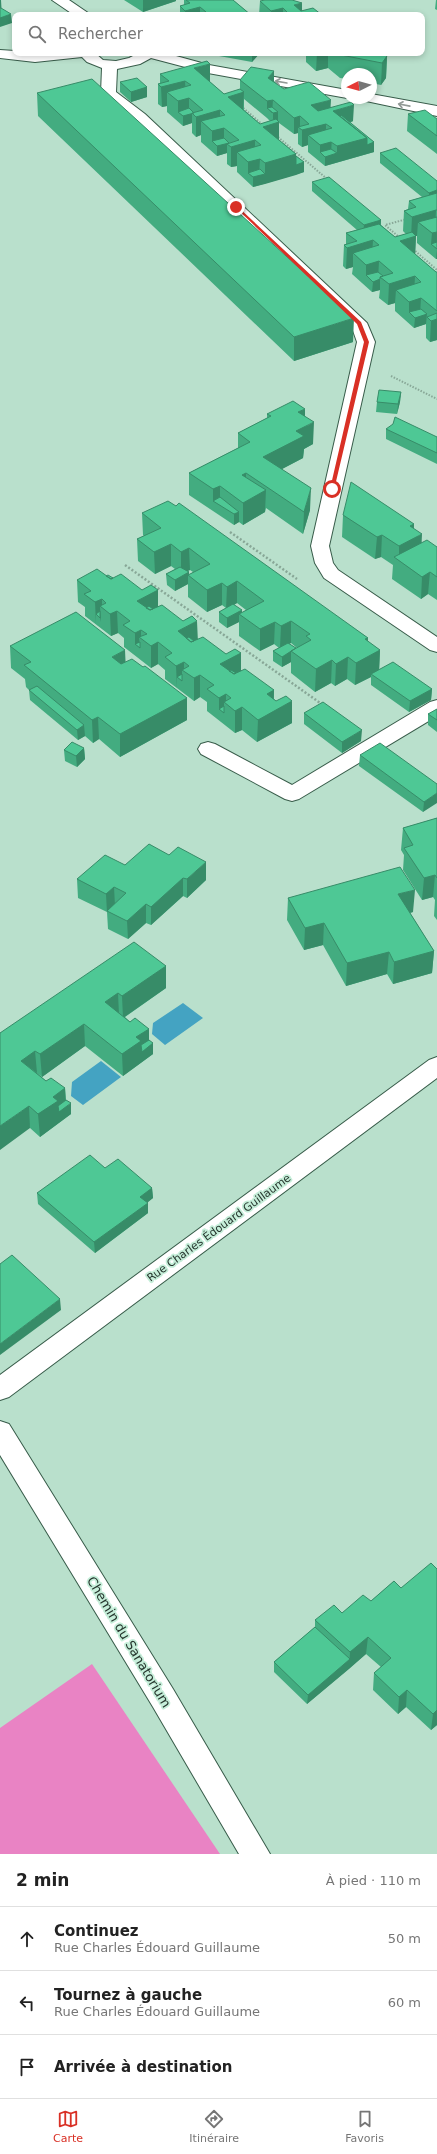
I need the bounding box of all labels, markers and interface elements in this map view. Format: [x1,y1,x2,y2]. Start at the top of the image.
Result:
search box [12,12,425,56]
icon: search [26,23,48,45]
text: Rechercher [58,25,143,43]
north arrow [341,68,377,104]
one-way arrow [275,78,288,86]
one-way arrow [398,100,411,108]
route end [227,198,245,216]
route start [323,480,341,498]
street label: Rue Charles Édouard Guillaume [145,1171,294,1285]
street label: Chemin du Sanatorium [84,1574,174,1710]
text: 2 min [16,1870,69,1890]
text: À pied · 110 m [326,1873,421,1888]
text: Continuez [54,1922,139,1940]
icon: ahead [16,1928,38,1950]
text: 50 m [388,1931,421,1946]
text: Rue Charles Édouard Guillaume [54,1940,260,1955]
text: Tournez à gauche [54,1986,202,2004]
icon: left [16,1992,38,2014]
text: 60 m [388,1995,421,2010]
text: Rue Charles Édouard Guillaume [54,2004,260,2019]
icon: arrive [16,2056,38,2078]
text: Arrivée à destination [54,2058,232,2076]
tab: Carte [53,2108,83,2145]
tab: Itinéraire [189,2108,239,2145]
tab: Favoris [345,2108,384,2145]

